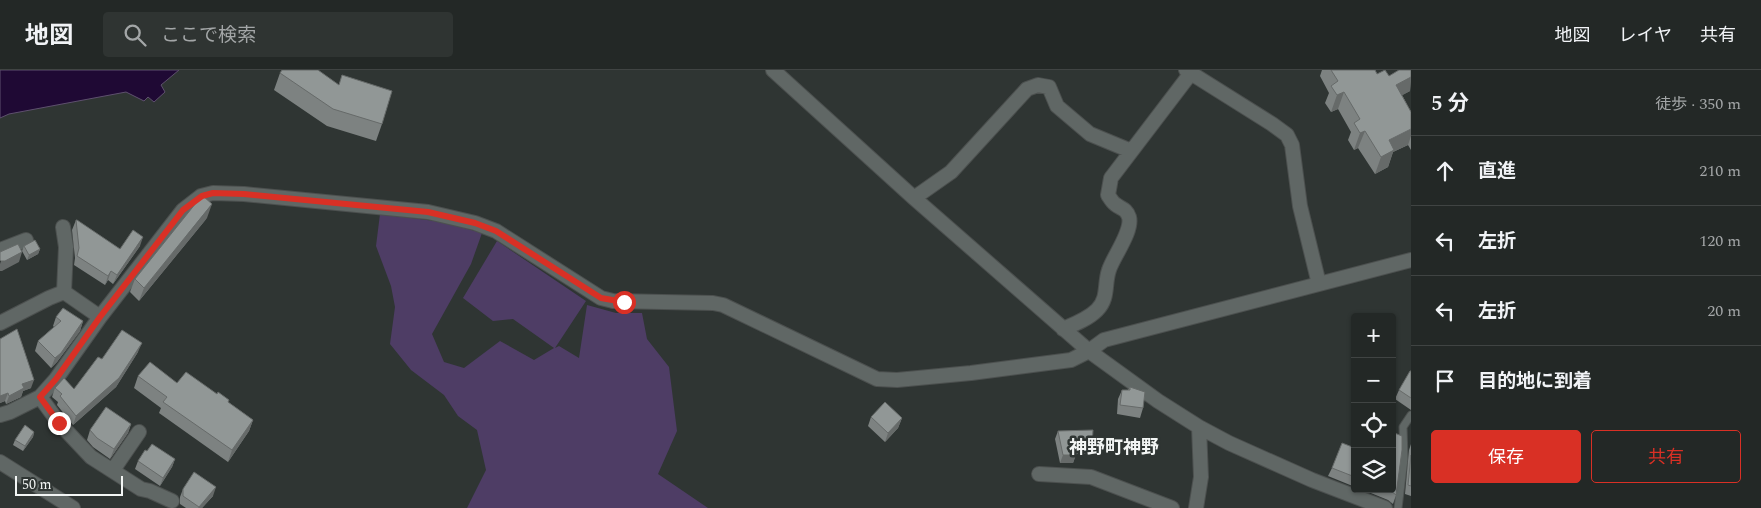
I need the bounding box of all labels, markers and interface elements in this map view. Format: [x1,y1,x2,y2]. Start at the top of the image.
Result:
search box [103,12,453,57]
text: 地図 [25,18,73,54]
icon: search [121,21,149,49]
text: ここで検索 [161,21,256,50]
text: 地図 [1555,22,1591,49]
text: レイヤ [1619,22,1672,49]
text: 共有 [1700,22,1736,49]
text: 5 分 [1431,88,1469,120]
text: 徒歩 · 350 m [1655,92,1741,116]
icon: ahead [1431,157,1459,185]
text: 直進 [1478,157,1516,186]
text: 210 m [1699,159,1741,183]
icon: left [1431,227,1459,255]
text: 左折 [1478,227,1516,256]
text: 120 m [1699,229,1741,253]
route start [613,291,636,314]
icon: left [1431,297,1459,325]
text: 左折 [1478,297,1516,326]
text: 20 m [1707,299,1741,323]
map controls [1351,313,1396,493]
button: + [1351,313,1396,358]
button: − [1351,358,1396,403]
icon: arrive [1431,367,1459,395]
text: 目的地に到着 [1478,367,1592,396]
button: locate [1351,403,1396,448]
route end [48,412,71,435]
button: 保存 [1431,430,1581,483]
button: 共有 [1591,430,1741,483]
district label: 神野町神野 [1069,434,1159,461]
button: layers [1351,448,1396,493]
scale bar [15,473,122,496]
text: 50 m [22,474,52,495]

